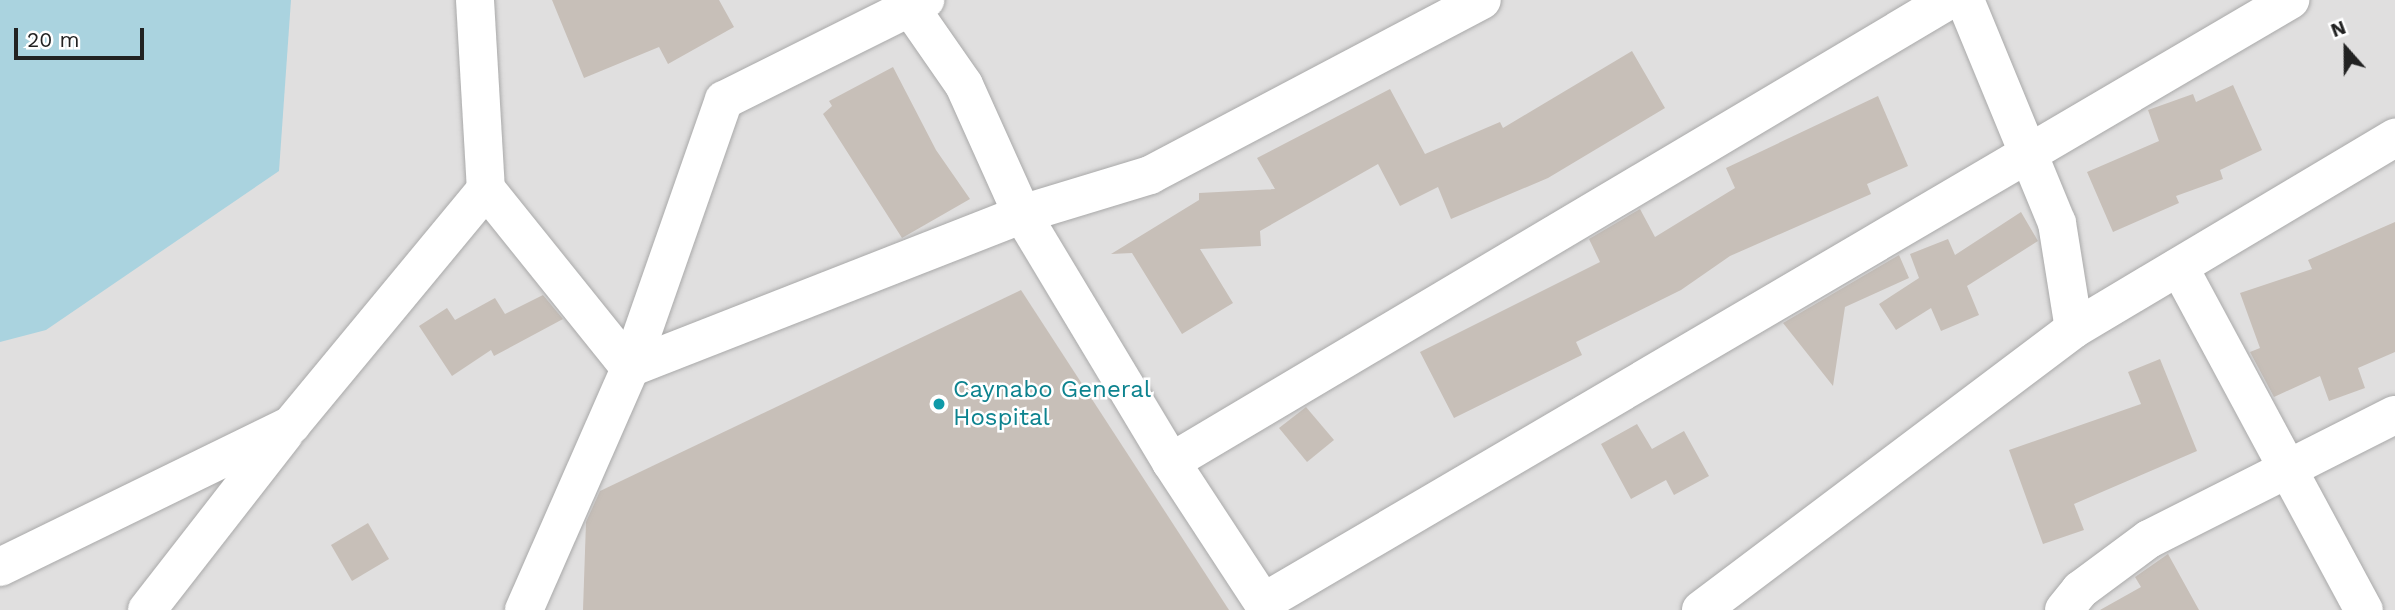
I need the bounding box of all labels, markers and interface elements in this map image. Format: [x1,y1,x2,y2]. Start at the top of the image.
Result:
scale bar [18,14,147,58]
north arrow [2311,14,2381,84]
text: N [2328,16,2349,42]
text: 20 m [27,27,79,52]
place label: Caynabo General Hospital [953,376,1151,432]
marker: Caynabo General Hospital [931,396,947,412]

